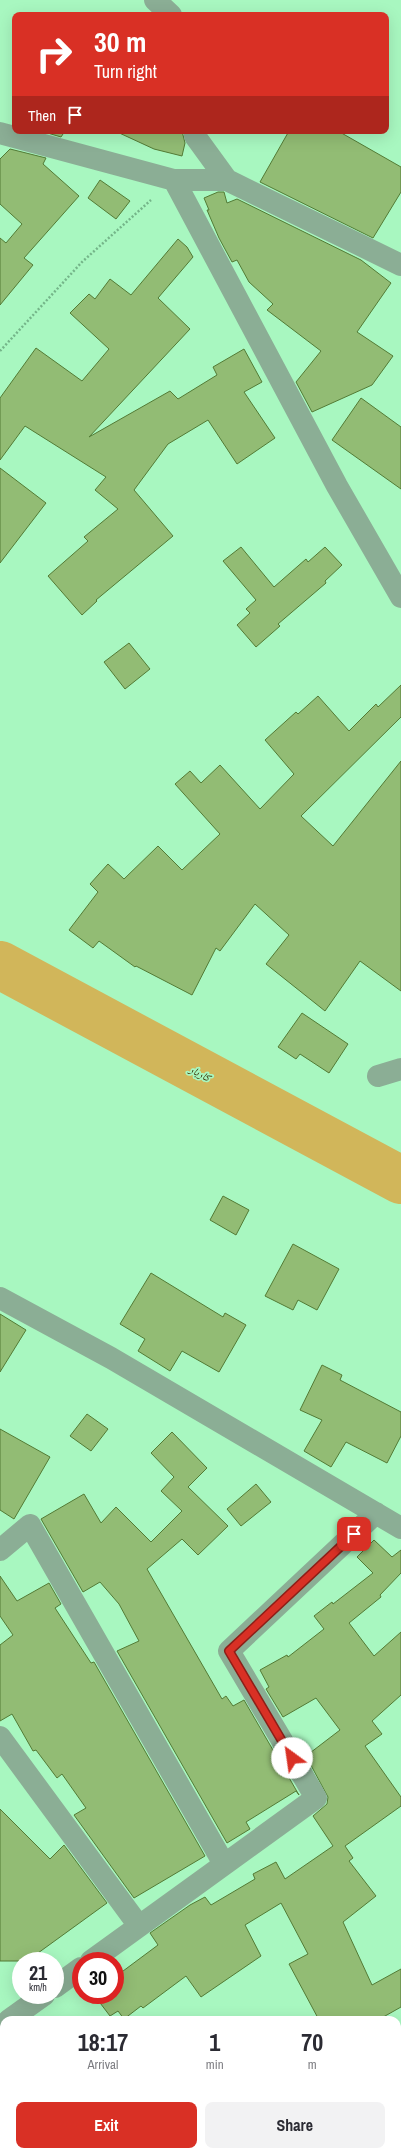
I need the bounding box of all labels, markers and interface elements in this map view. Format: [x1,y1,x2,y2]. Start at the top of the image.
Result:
text: 30 m [94,23,146,61]
icon: right [28,28,80,80]
text: Turn right [94,59,157,84]
icon: arrive [64,104,86,126]
text: Then [28,105,56,126]
water label: کاربار [186,1061,215,1085]
pin [337,1517,371,1551]
icon: arrive [343,1523,365,1545]
position arrow [271,1737,313,1779]
speed limit sign: 30 [72,1952,124,2004]
text: 21 [29,1959,47,1986]
text: km/h [29,1981,47,1994]
text: 18:17 [78,2026,128,2058]
text: 1 [209,2026,220,2058]
text: 70 [301,2026,323,2058]
text: Arrival [88,2056,118,2073]
text: min [206,2056,224,2073]
text: m [308,2056,317,2073]
button: Exit [16,2102,197,2148]
button: Share [205,2102,385,2148]

